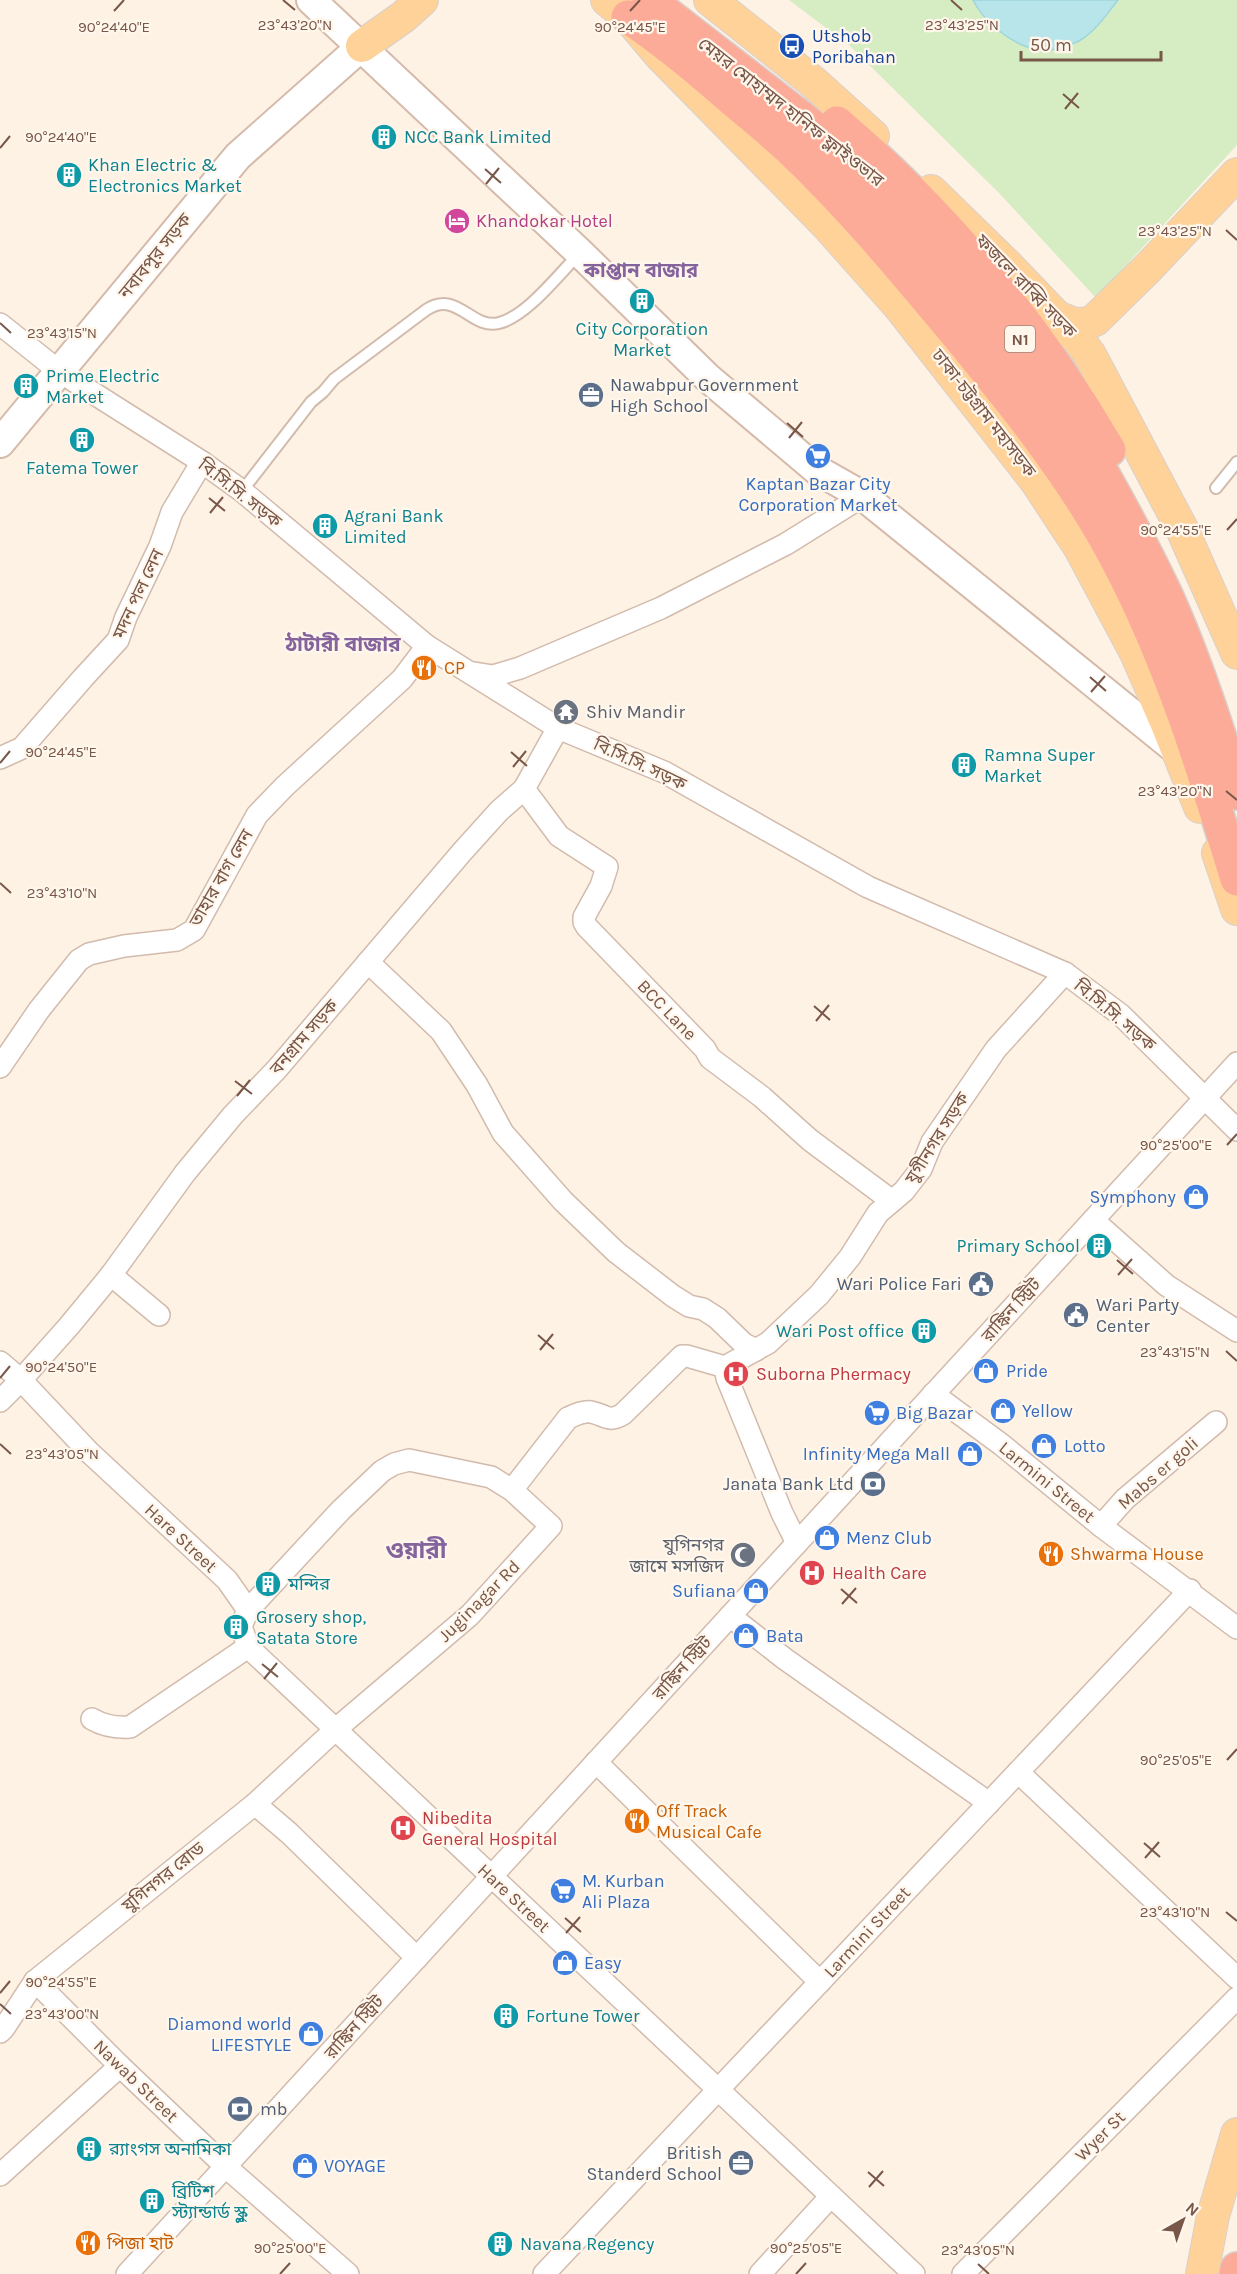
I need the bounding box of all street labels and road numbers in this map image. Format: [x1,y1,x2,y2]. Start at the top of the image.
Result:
street label: মেয়র মোহাম্মদ হানিফ ফ্লাইওভার [694,33,888,192]
street label: নবাবপুর সড়ক [113,208,196,304]
street label: ফজলে রাব্বি সড়ক [970,229,1081,343]
road number: N1 [1005,326,1035,352]
street label: ঢাকা-চট্টগ্রাম মহাসড়ক [927,344,1041,482]
street label: বি.সি.সি. সড়ক [193,453,287,533]
street label: মদন পল লেন [107,544,169,643]
street label: বি.সি.সি. সড়ক [589,732,690,795]
street label: তাহার বাগ লেন [184,824,258,931]
street label: বি.সি.সি. সড়ক [1069,974,1161,1056]
street label: BCC Lane [633,975,701,1045]
street label: বনগ্রাম সড়ক [265,994,343,1080]
street label: যুগীনগর সড়ক [900,1088,974,1189]
street label: রাঙ্কিন স্ট্রিট [976,1273,1046,1347]
street label: Mabs er goli [1113,1432,1203,1514]
street label: Larmini Street [995,1437,1100,1527]
street label: Hare Street [140,1499,222,1577]
street label: Juginagar Rd [433,1555,525,1647]
street label: রাঙ্কিন স্ট্রিট [647,1631,717,1705]
street label: যুগিনগর রোড [116,1837,209,1918]
street label: Hare Street [473,1859,555,1937]
street label: Larmini Street [819,1882,915,1982]
street label: রাঙ্কিন স্ট্রিট [319,1990,389,2064]
street label: Nawab Street [89,2035,183,2127]
street label: Wyer St [1070,2106,1130,2166]

